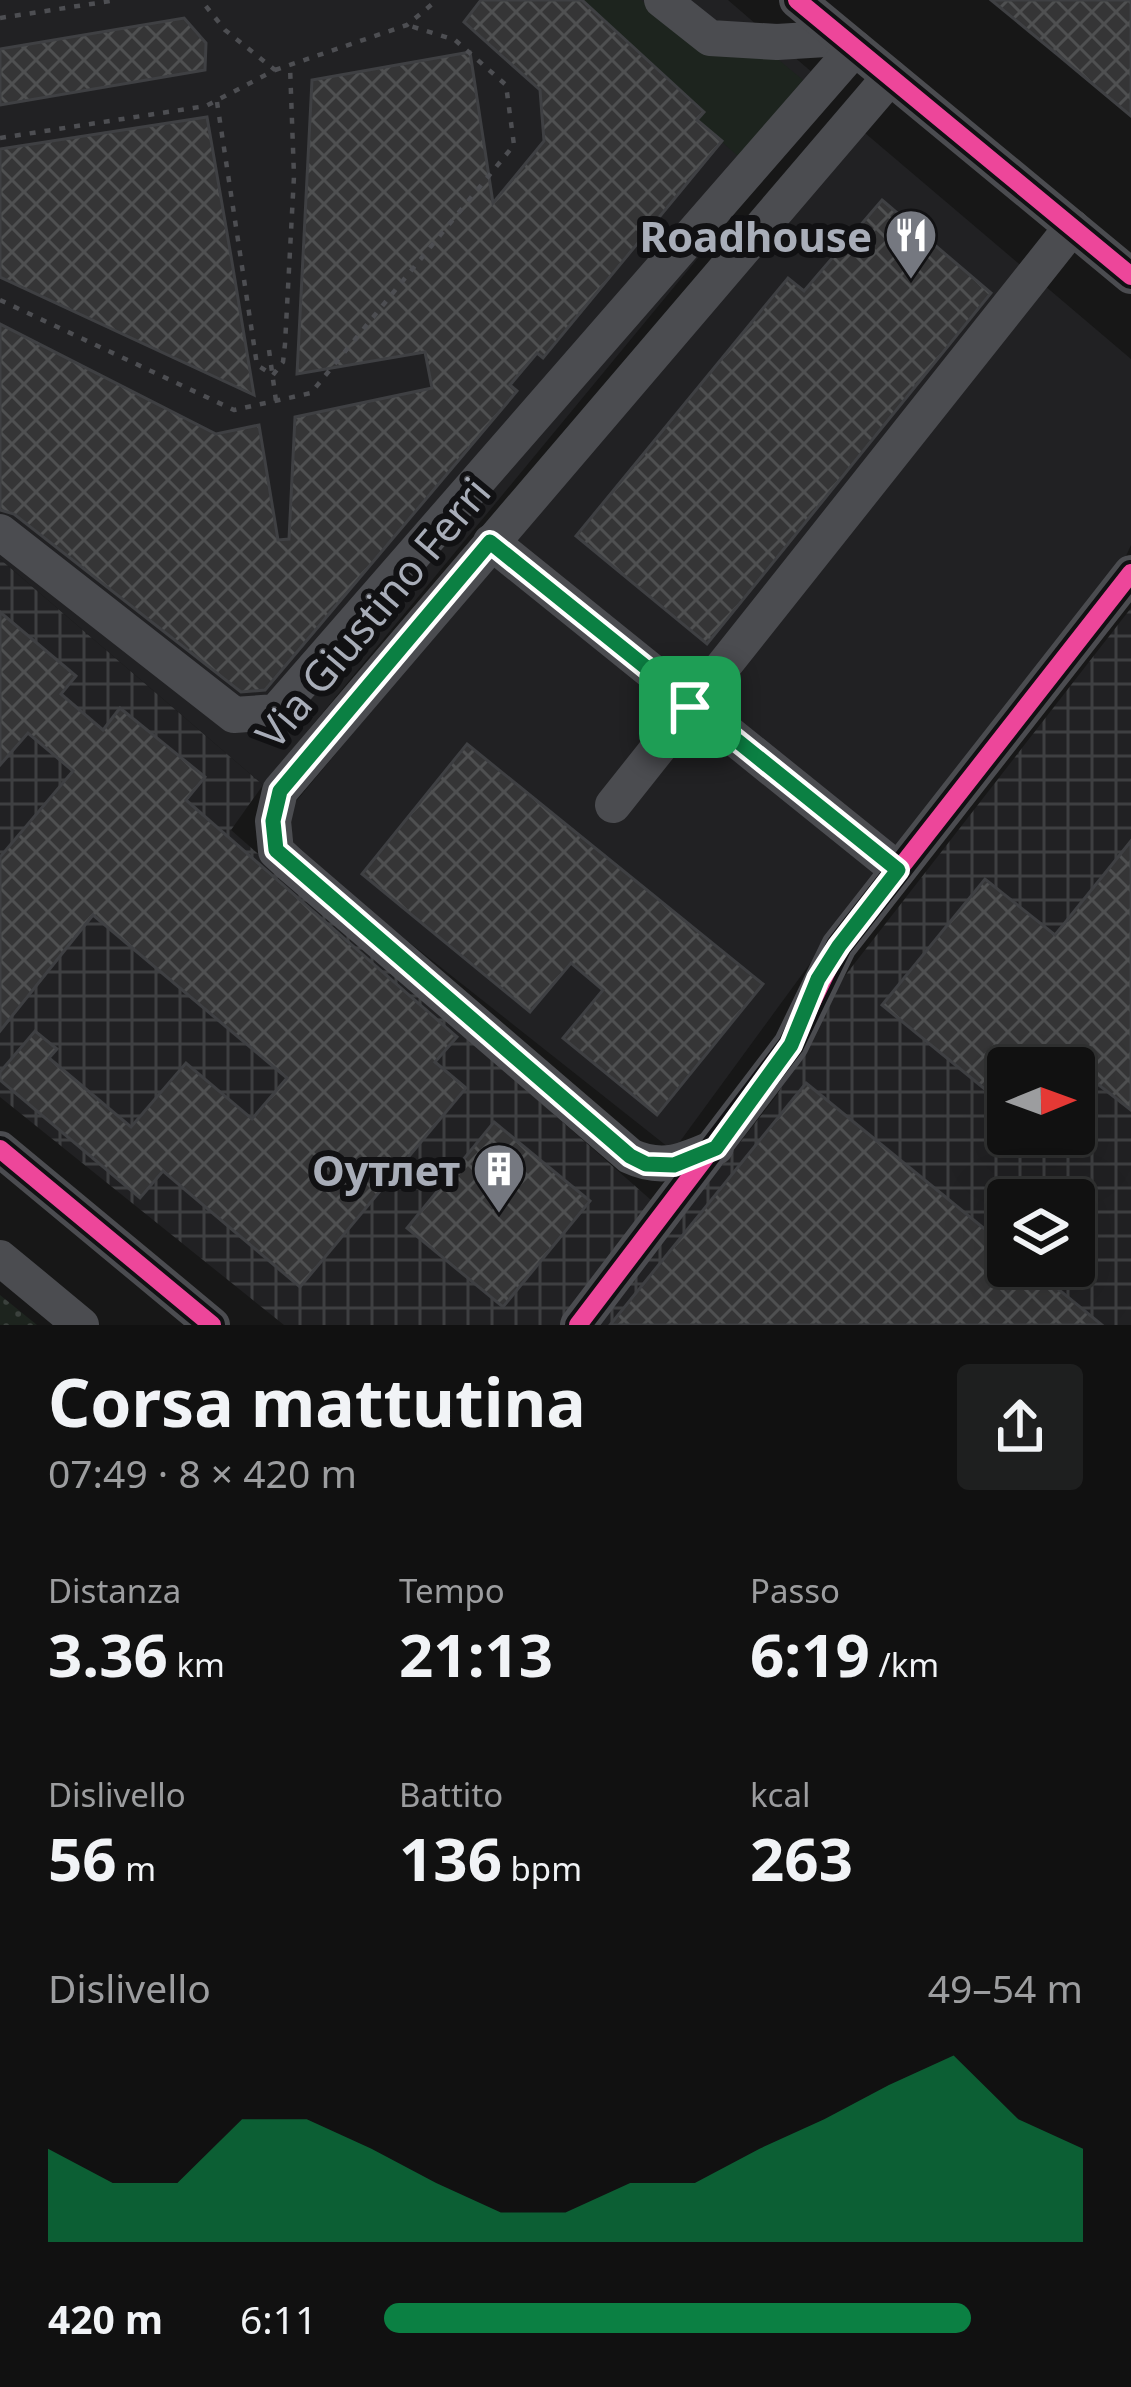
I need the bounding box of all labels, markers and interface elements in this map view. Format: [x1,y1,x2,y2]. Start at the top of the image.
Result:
place label: Roadhouse [639,207,872,264]
restaurant icon: Roadhouse [883,207,939,281]
street label: Via Giustino Ferri [242,464,502,760]
pin [639,656,741,758]
icon: arrive [657,674,723,740]
north arrow [987,1047,1095,1155]
map controls [987,1047,1095,1287]
place label: Оутлет [312,1141,460,1198]
building icon: Оутлет [471,1141,527,1215]
button: layers [987,1179,1095,1287]
text: Corsa mattutina [48,1356,586,1446]
button: share [957,1364,1083,1490]
text: 07:49 · 8 × 420 m [48,1446,357,1499]
text: Distanza [48,1568,181,1613]
text: Tempo [399,1568,505,1613]
text: Passo [750,1568,840,1613]
text: 3.36 [48,1613,168,1695]
text: 21:13 [399,1613,553,1695]
text: 6:19 [750,1613,870,1695]
text: km [168,1642,225,1687]
text: /km [870,1642,939,1687]
text: Dislivello [48,1772,186,1817]
text: Battito [399,1772,503,1817]
text: kcal [750,1772,811,1817]
text: 56 [48,1817,117,1899]
text: 136 [399,1817,502,1899]
text: 263 [750,1817,853,1899]
text: m [117,1846,156,1891]
text: bpm [502,1846,582,1891]
text: Dislivello [48,1961,211,2014]
text: 49–54 m [928,1961,1083,2014]
text: 420 m [48,2292,163,2345]
text: 6:11 [240,2292,317,2345]

